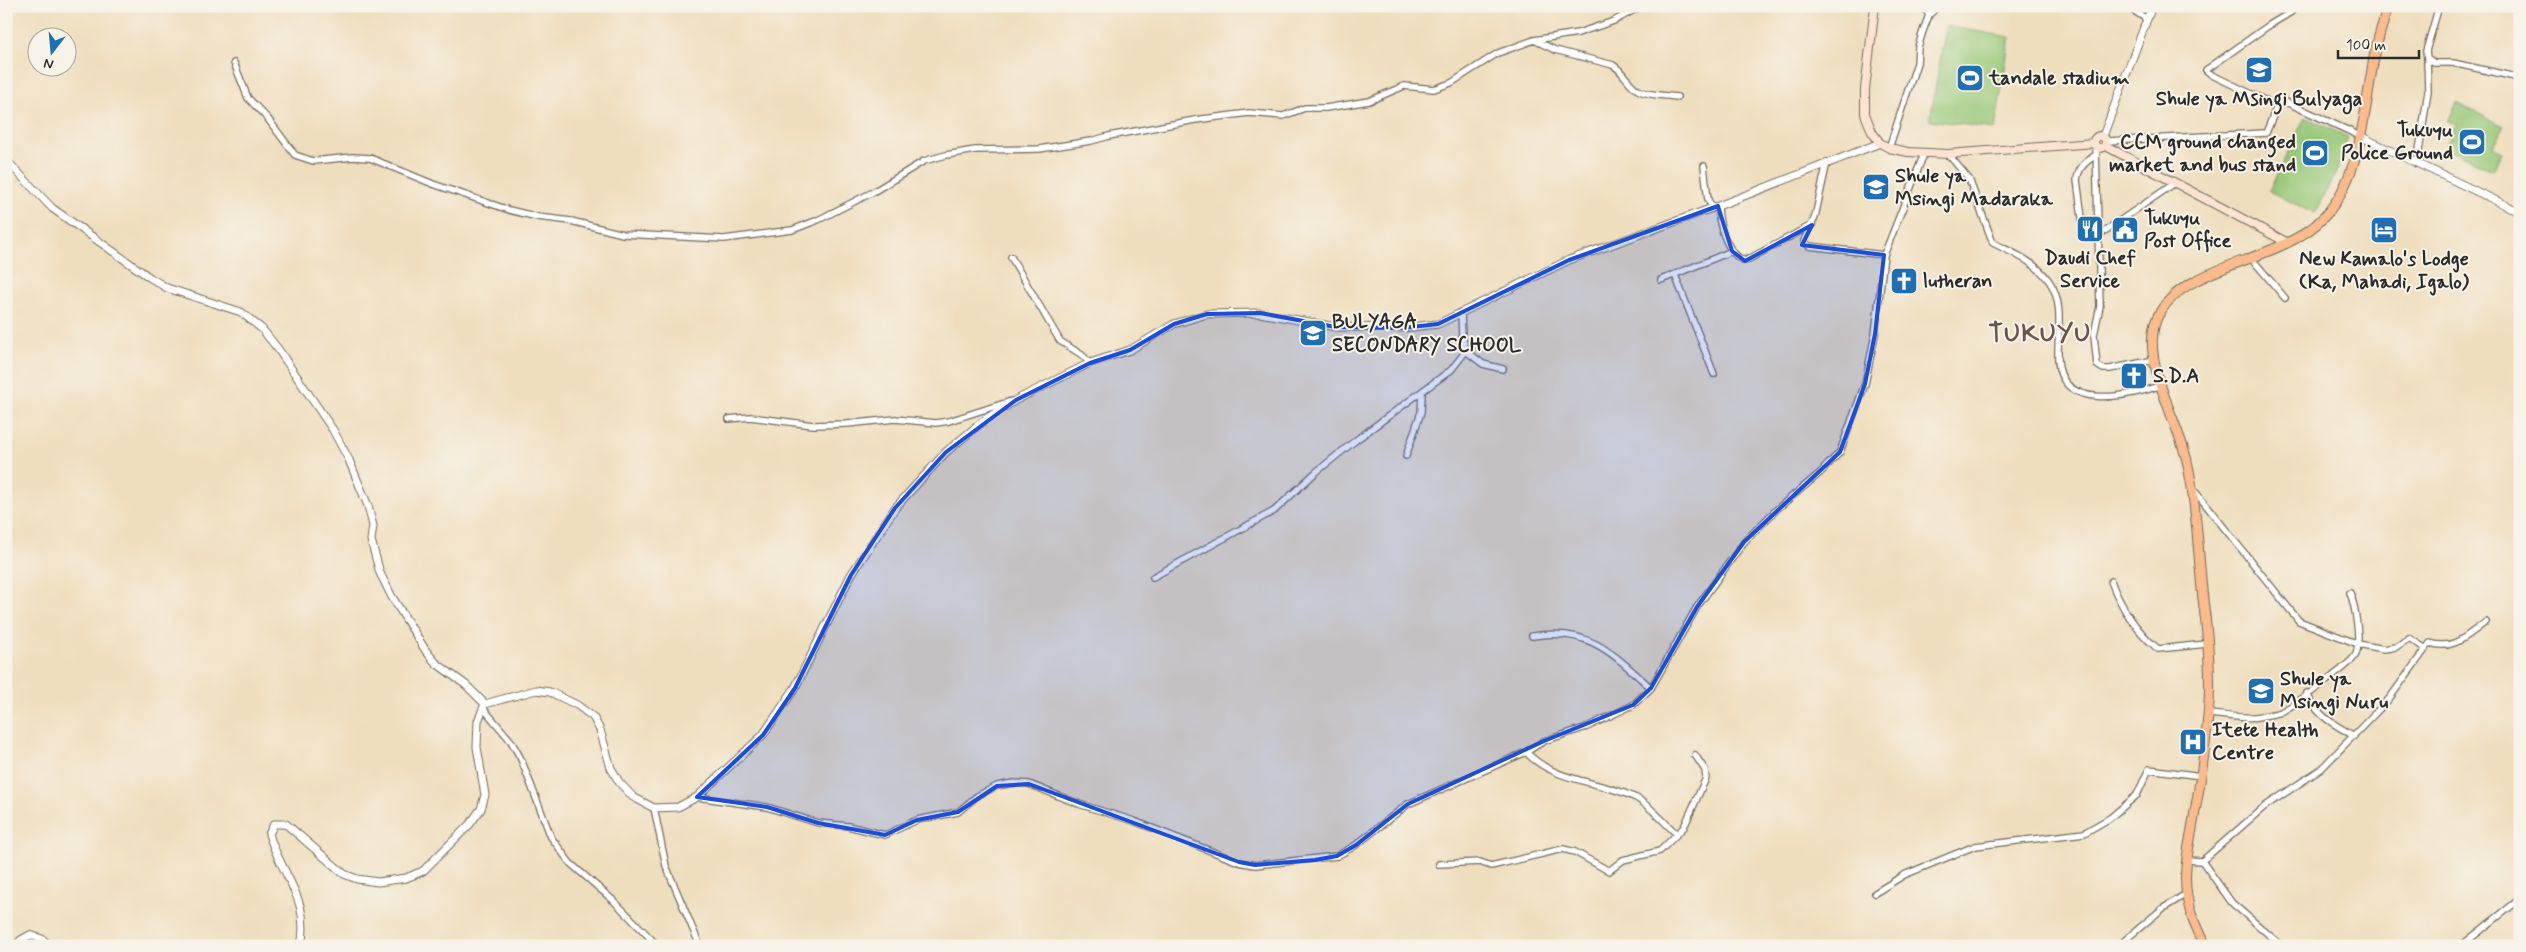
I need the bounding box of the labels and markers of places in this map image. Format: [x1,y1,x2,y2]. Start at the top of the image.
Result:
school or university icon: Shule ya Msingi Bulyaga [2244,55,2274,85]
sports icon: tandale stadium [1955,63,1985,93]
place label: tandale stadium [1988,65,2130,92]
place label: Shule ya Msingi Bulyaga [2156,86,2363,115]
place label: Tukuyu Police Ground [2341,117,2453,167]
sports icon: Tukuyu Police Ground [2457,127,2487,157]
place label: CCM ground changed market and bus stand [2109,129,2296,179]
sports icon: CCM ground changed market and bus stand [2300,138,2330,168]
place label: Shule ya Msingi Madaraka [1895,163,2054,213]
school or university icon: Shule ya Msingi Madaraka [1861,172,1891,202]
place label: Tukuyu Post Office [2144,205,2231,255]
restaurant icon: Daudi Chef Service [2075,214,2105,244]
public building icon: Tukuyu Post Office [2110,215,2140,245]
hotel icon: New Kamalo's Lodge (Ka, Mahadi, Igalo) [2369,215,2399,245]
place label: Daudi Chef Service [2044,245,2136,295]
place label: New Kamalo's Lodge (Ka, Mahadi, Igalo) [2299,246,2470,296]
church icon: lutheran [1889,266,1919,296]
place label: lutheran [1923,268,1993,295]
place label: BULYAGA SECONDARY SCHOOL [1332,309,1522,359]
school or university icon: BULYAGA SECONDARY SCHOOL [1298,318,1328,348]
church icon: S.D.A [2119,361,2149,391]
place label: S.D.A [2153,363,2199,390]
place label: Shule ya Msingi Nuru [2280,666,2388,716]
school or university icon: Shule ya Msingi Nuru [2246,676,2276,706]
place label: Itete Health Centre [2212,717,2319,767]
hospital icon: Itete Health Centre [2178,727,2208,757]

